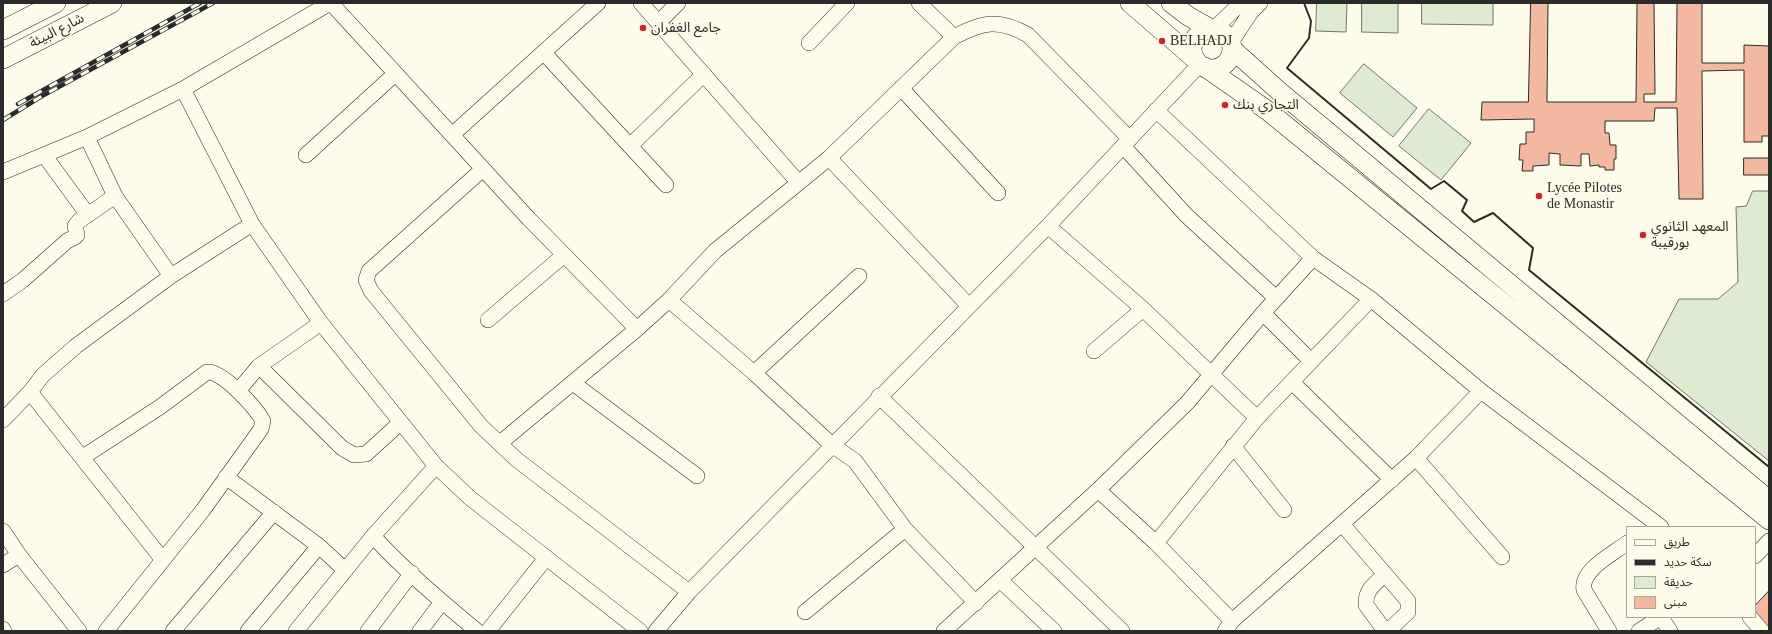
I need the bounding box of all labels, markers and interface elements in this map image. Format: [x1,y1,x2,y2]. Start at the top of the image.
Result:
street label: شارع البيئة [27,10,87,52]
place label: جامع الغفران [651,20,721,36]
marker: جامع الغفران [638,23,648,33]
place label: BELHADJ [1170,33,1232,49]
marker: BELHADJ [1157,36,1167,46]
place label: التجاري بنك [1233,97,1299,113]
marker: التجاري بنك [1220,100,1230,110]
place label: Lycée Pilotes de Monastir [1547,180,1622,212]
marker: Lycée Pilotes de Monastir [1534,191,1544,201]
place label: المعهد الثانوي بورقيبة [1651,219,1729,252]
marker: المعهد الثانوي بورقيبة [1638,230,1648,240]
legend [1626,526,1756,618]
text: طريق [1664,535,1690,549]
text: سكة حديد [1664,555,1712,569]
text: حديقة [1664,575,1693,589]
text: مبنى [1664,595,1687,609]

